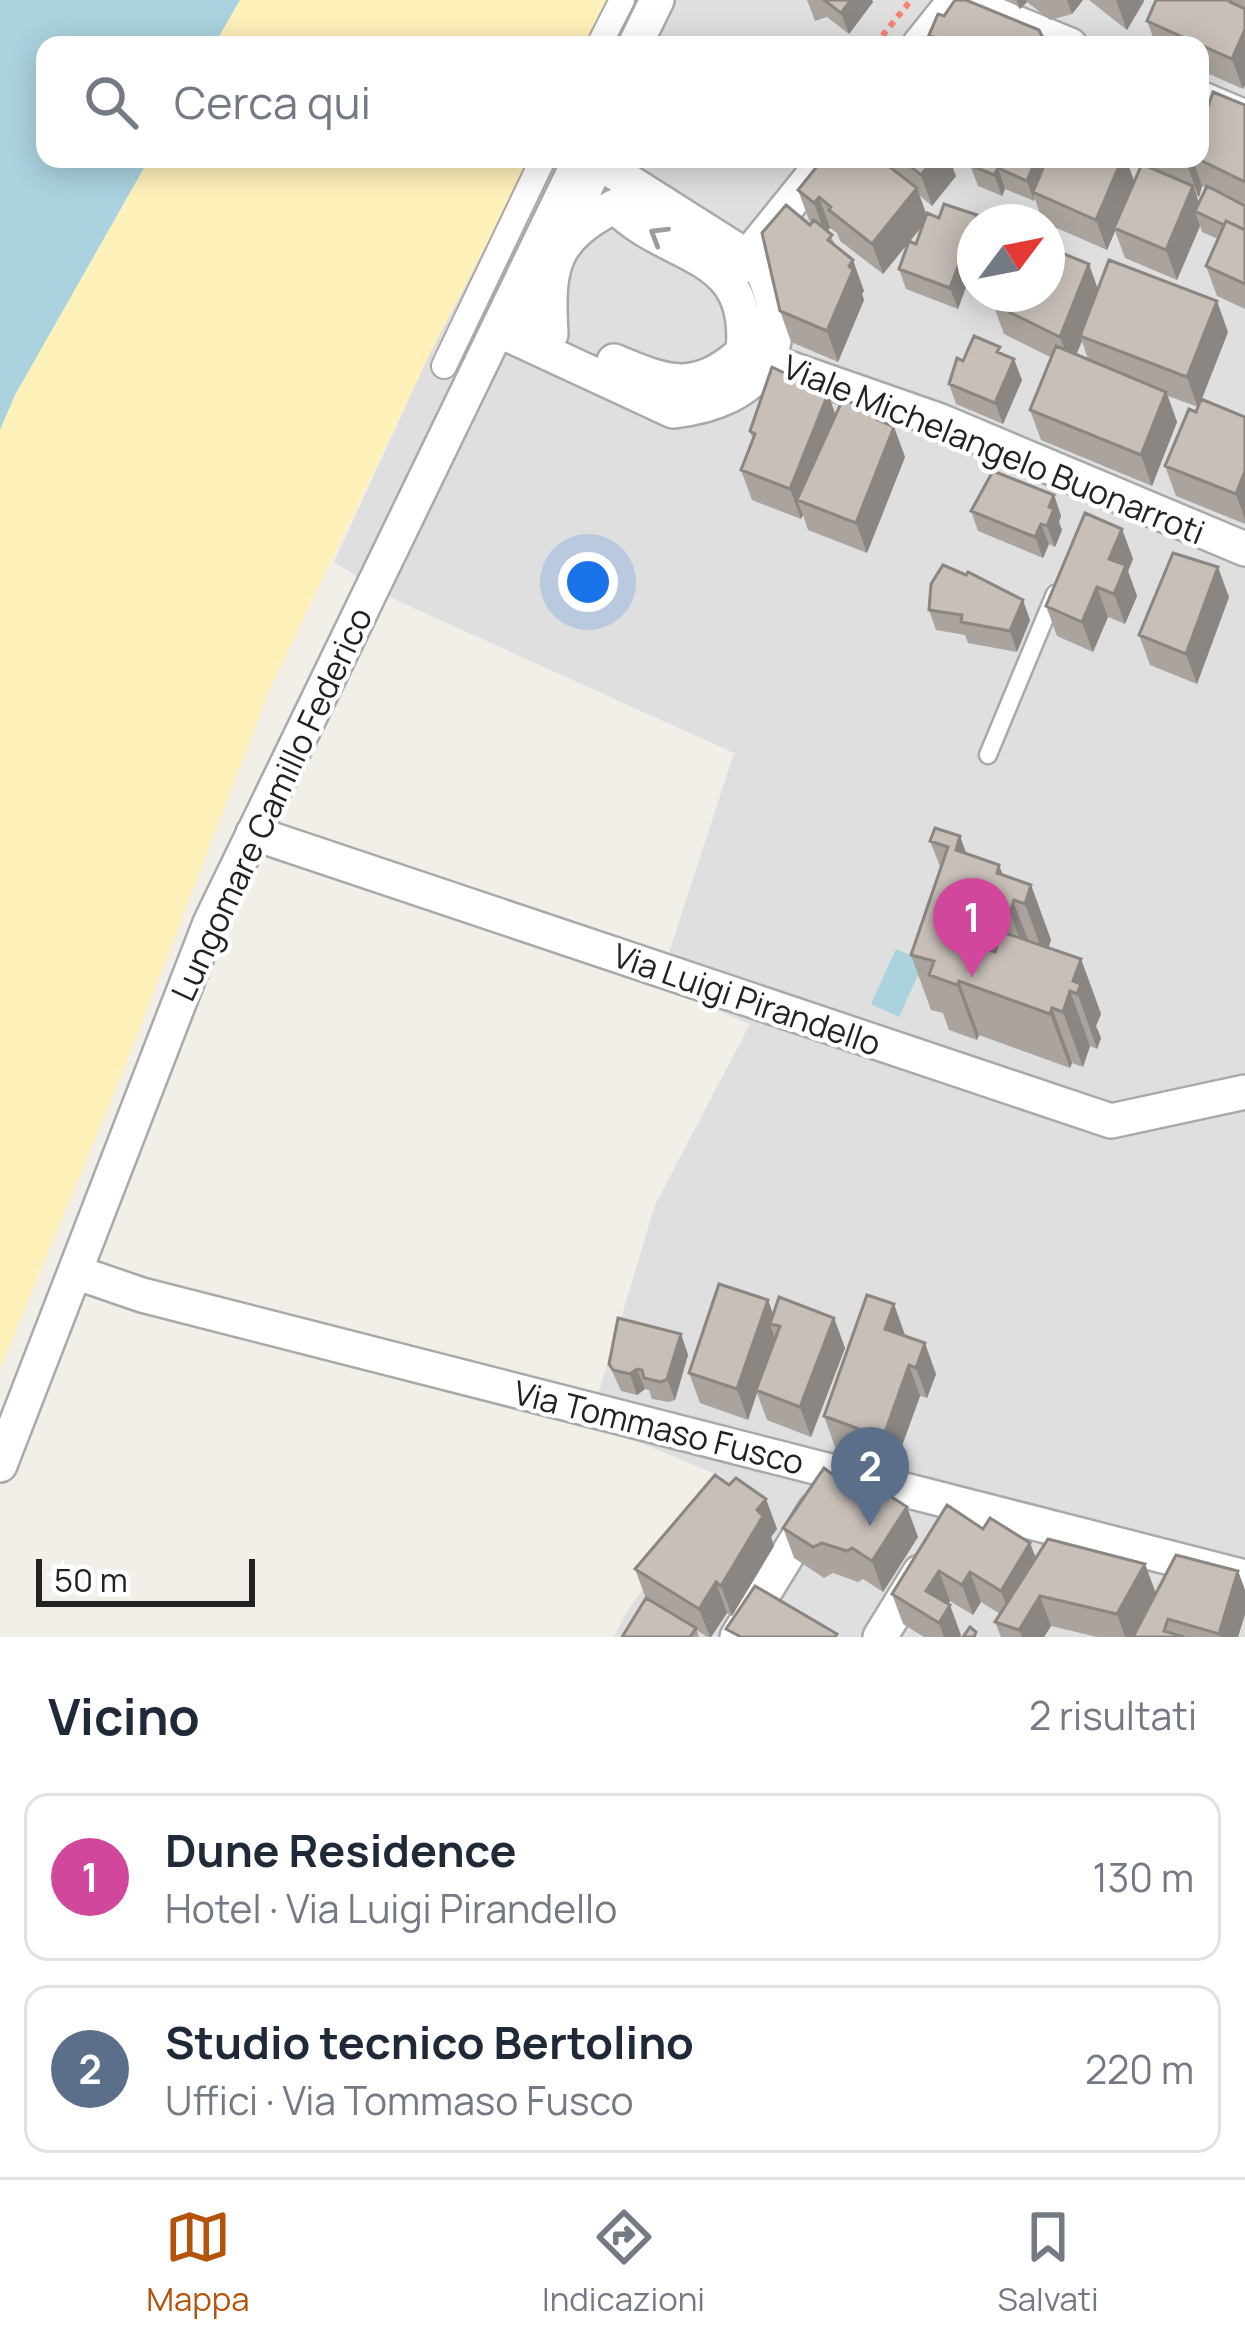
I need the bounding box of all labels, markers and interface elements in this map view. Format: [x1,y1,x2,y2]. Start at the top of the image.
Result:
search box [36,36,1209,168]
icon: search [78,69,144,135]
text: Cerca qui [174,71,371,133]
north arrow [957,204,1065,312]
one-way arrow [650,227,671,249]
street label: Viale Michelangelo Buonarroti [777,344,1211,554]
your location [558,552,618,612]
street label: Lungomare Camillo Federico [160,600,382,1008]
pin: 1 [933,878,1011,977]
street label: Via Luigi Pirandello [607,932,887,1066]
street label: Via Tommaso Fusco [509,1369,809,1485]
pin: 2 [831,1427,909,1526]
scale bar [36,1553,255,1606]
text: 50 m [54,1557,128,1602]
text: Vicino [48,1681,200,1750]
text: 2 risultati [1029,1688,1197,1742]
text: Dune Residence [165,1819,517,1881]
text: 1 [81,1850,99,1904]
text: 130 m [1093,1850,1194,1904]
text: Hotel · Via Luigi Pirandello [165,1881,617,1935]
text: Studio tecnico Bertolino [165,2011,694,2073]
text: 2 [78,2042,102,2096]
text: 220 m [1085,2042,1194,2096]
text: Uffici · Via Tommaso Fusco [165,2073,634,2127]
tab: Mappa [146,2204,250,2321]
tab: Indicazioni [542,2204,705,2321]
tab: Salvati [997,2204,1099,2321]

